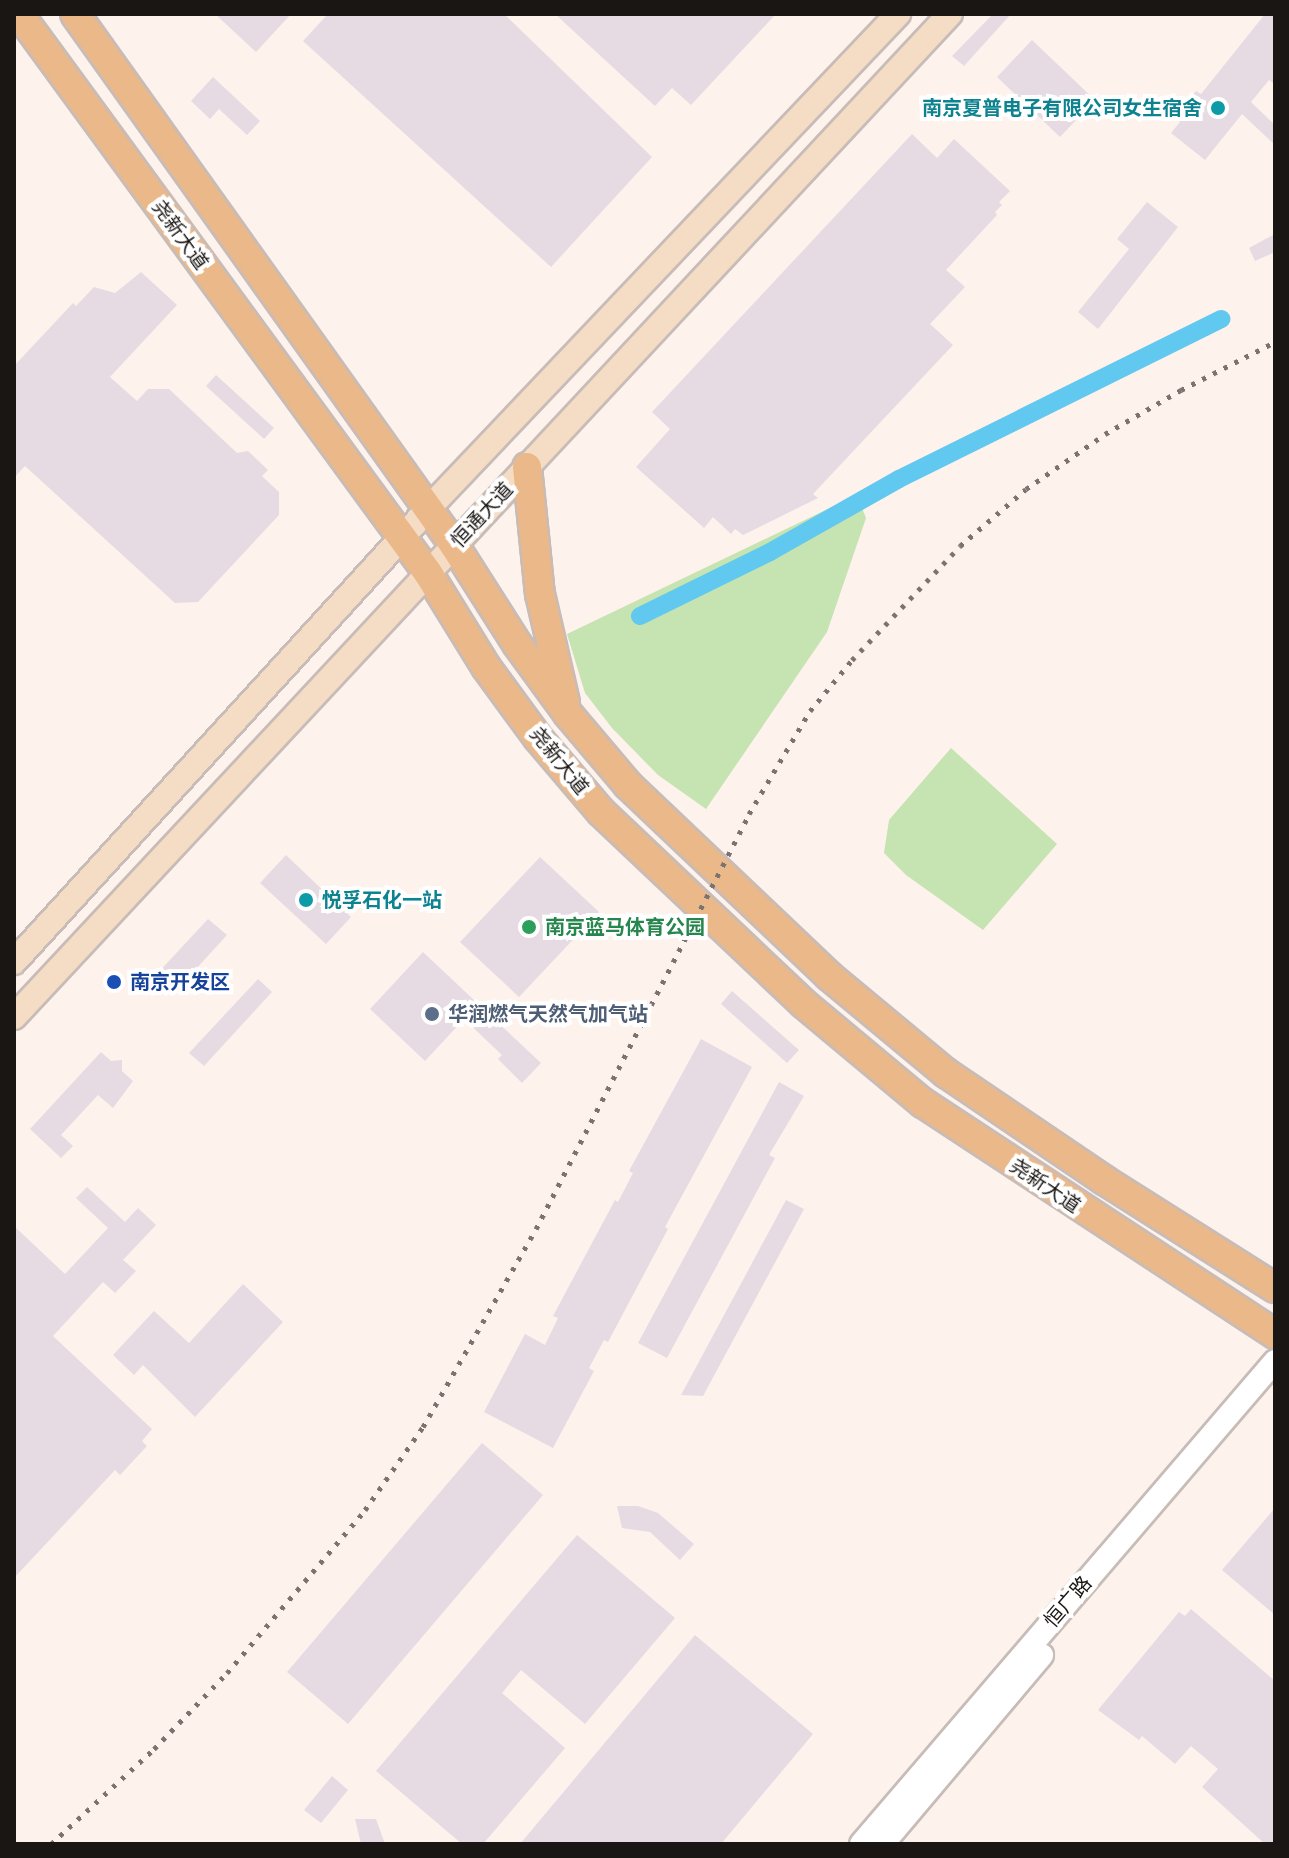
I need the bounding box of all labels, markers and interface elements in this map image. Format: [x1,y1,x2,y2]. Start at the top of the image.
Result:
place label: 南京夏普电子有限公司女生宿舍 [922,96,1202,120]
marker: 南京夏普电子有限公司女生宿舍 [1209,99,1227,117]
street label: 尧新大道 [147,196,213,274]
street label: 恒通大道 [446,478,518,552]
street label: 尧新大道 [525,722,593,800]
place label: 悦孚石化一站 [322,888,442,912]
marker: 悦孚石化一站 [297,891,315,909]
place label: 南京蓝马体育公园 [545,915,705,939]
marker: 南京蓝马体育公园 [520,918,538,936]
place label: 南京开发区 [130,970,230,994]
marker: 南京开发区 [105,973,123,991]
place label: 华润燃气天然气加气站 [448,1002,648,1026]
marker: 华润燃气天然气加气站 [423,1005,441,1023]
street label: 尧新大道 [1005,1154,1085,1218]
street label: 恒广路 [1039,1571,1097,1633]

